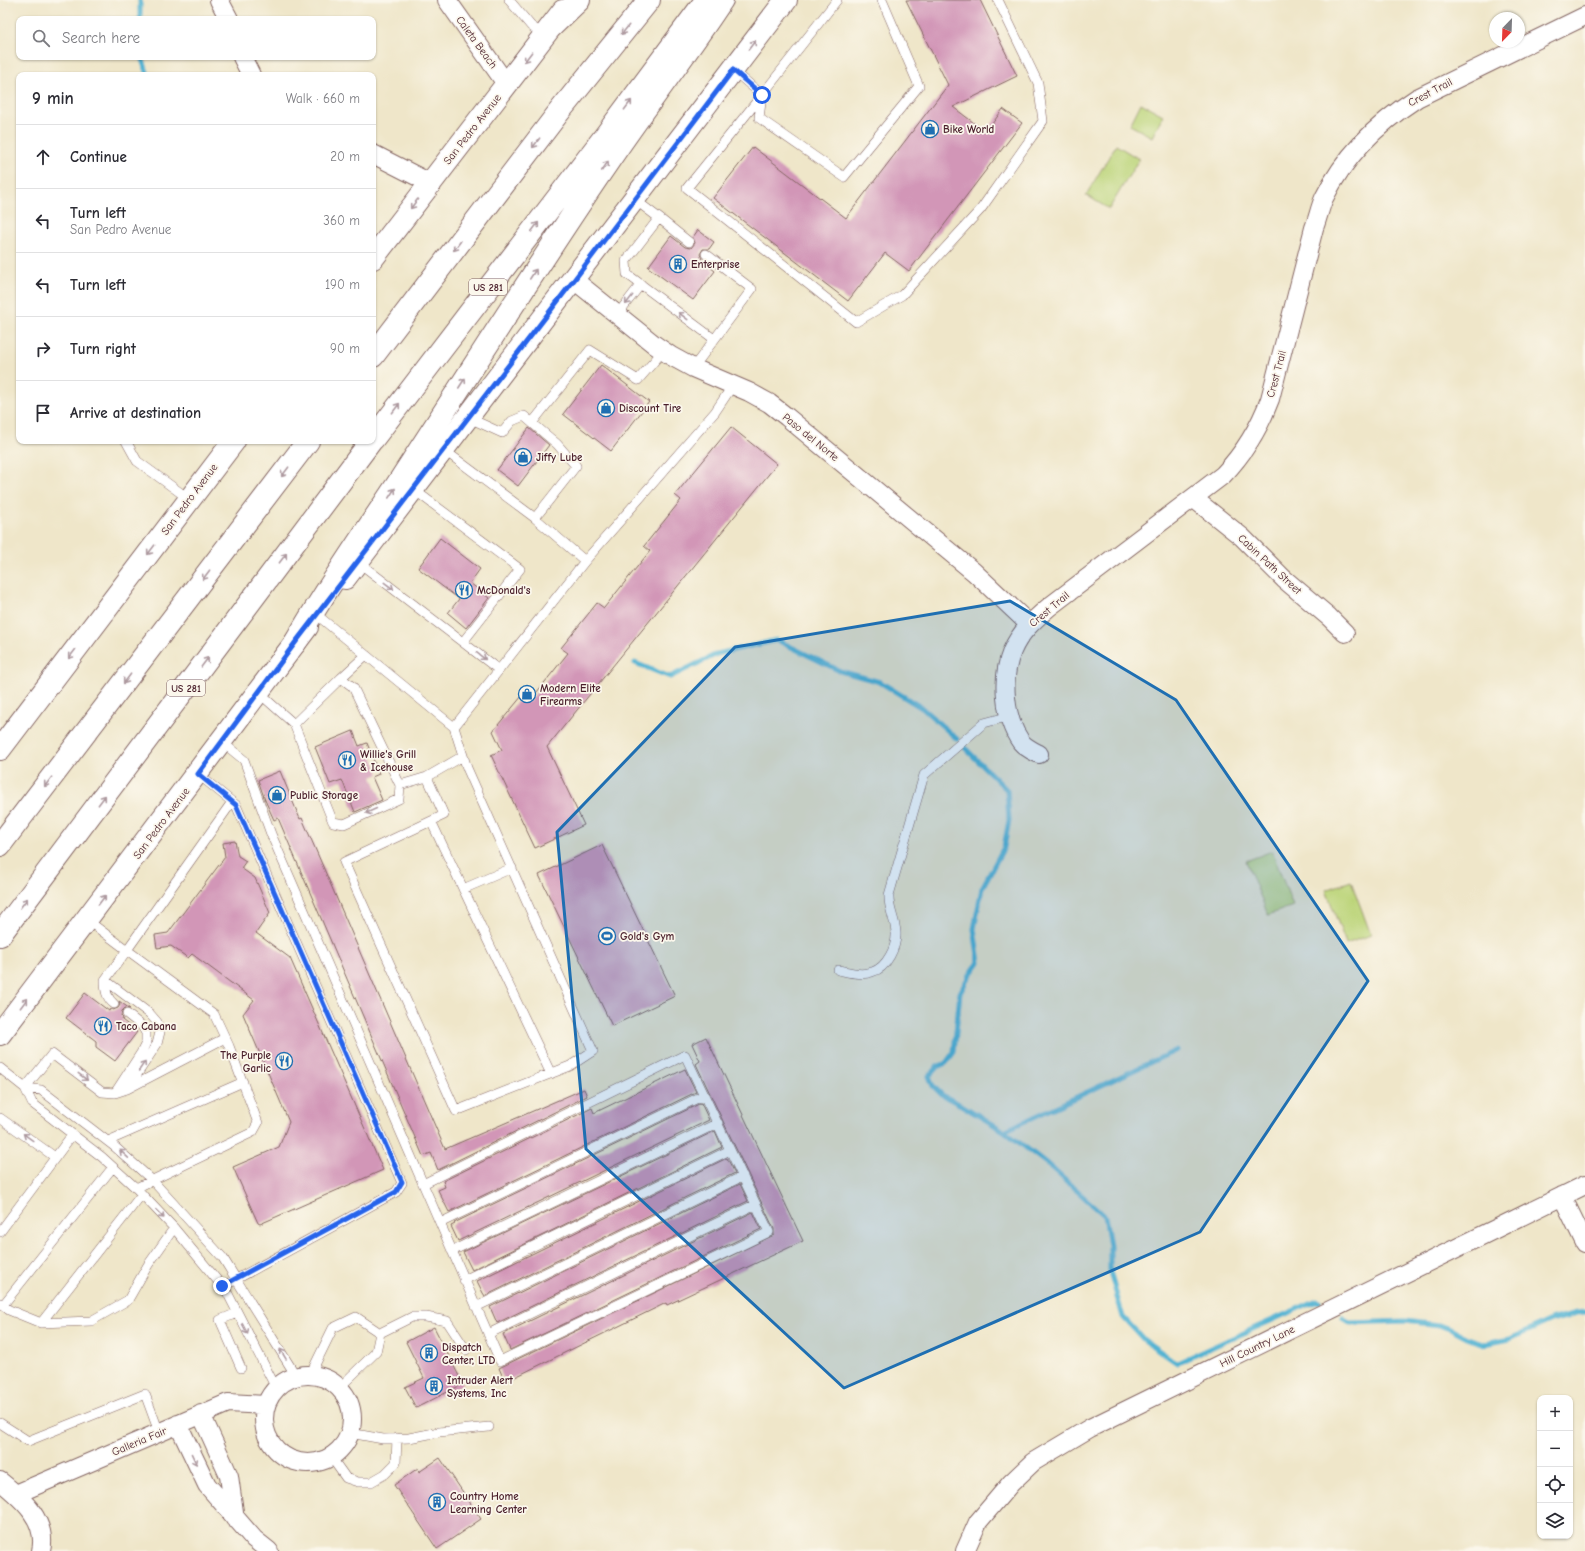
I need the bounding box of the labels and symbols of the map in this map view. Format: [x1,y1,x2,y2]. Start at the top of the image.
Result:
north arrow [1489,12,1525,48]
street label: Caleta Beach [453,14,500,71]
one-way arrow [620,25,629,36]
one-way arrow [748,39,756,50]
one-way arrow [524,51,533,62]
street label: Crest Trail [1406,75,1455,110]
route start [753,86,771,104]
street label: San Pedro Avenue [441,91,504,167]
one-way arrow [624,99,632,110]
shop icon: Bike World [920,119,940,139]
place label: Bike World [943,123,994,136]
one-way arrow [531,138,540,149]
one-way arrow [601,161,609,172]
one-way arrow [410,198,419,209]
one-way arrow [531,221,539,232]
one-way arrow [452,241,461,252]
building icon: Enterprise [668,254,688,274]
place label: Enterprise [691,258,740,271]
one-way arrow [529,269,538,280]
road number: US 281 [469,279,507,295]
one-way arrow [624,294,633,305]
one-way arrow [678,312,689,320]
street label: Crest Trail [1264,349,1289,399]
one-way arrow [458,378,466,389]
shop icon: Discount Tire [596,398,616,418]
one-way arrow [392,402,401,413]
place label: Discount Tire [619,402,682,415]
street label: Paso del Norte [780,411,842,464]
shop icon: Jiffy Lube [513,447,533,467]
place label: Jiffy Lube [536,451,583,464]
street label: San Pedro Avenue [158,461,221,537]
one-way arrow [280,466,289,477]
one-way arrow [388,487,396,498]
street label: Cabin Path Street [1235,532,1305,598]
one-way arrow [146,544,155,555]
one-way arrow [279,553,287,564]
one-way arrow [202,570,210,581]
restaurant icon: McDonald's [454,580,474,600]
one-way arrow [383,581,394,590]
place label: McDonald's [477,584,531,597]
street label: Crest Trail [1027,589,1072,630]
one-way arrow [68,648,76,659]
one-way arrow [476,652,487,660]
one-way arrow [201,657,209,668]
one-way arrow [123,673,131,684]
road number: US 281 [167,680,205,696]
place label: Modern Elite Firearms [540,682,601,708]
shop icon: Modern Elite Firearms [517,684,537,704]
place label: Willie's Grill & Icehouse [360,748,416,774]
restaurant icon: Willie's Grill & Icehouse [337,750,357,770]
one-way arrow [44,777,52,788]
street label: San Pedro Avenue [130,785,193,861]
shop icon: Public Storage [267,785,287,805]
place label: Public Storage [290,789,359,802]
one-way arrow [98,794,106,805]
one-way arrow [366,808,378,815]
one-way arrow [98,895,107,906]
one-way arrow [19,898,28,909]
sports icon: Gold's Gym [597,926,617,946]
place label: Gold's Gym [620,930,674,943]
one-way arrow [19,998,28,1009]
restaurant icon: Taco Cabana [93,1016,113,1036]
place label: Taco Cabana [116,1020,176,1033]
place label: The Purple Garlic [220,1049,272,1075]
restaurant icon: The Purple Garlic [274,1051,294,1071]
one-way arrow [138,1061,146,1072]
one-way arrow [77,1073,88,1082]
one-way arrow [22,1133,33,1141]
one-way arrow [119,1150,129,1159]
one-way arrow [155,1209,165,1219]
route end [213,1277,231,1295]
one-way arrow [242,1322,250,1334]
street label: Hill Country Lane [1218,1322,1297,1370]
place label: Dispatch Center, LTD [442,1341,495,1367]
building icon: Dispatch Center, LTD [419,1343,439,1363]
one-way arrow [279,1349,287,1360]
place label: Intruder Alert Systems, Inc [447,1374,513,1400]
building icon: Intruder Alert Systems, Inc [424,1376,444,1396]
street label: Galleria Fair [110,1424,169,1459]
one-way arrow [191,1453,199,1465]
place label: Country Home Learning Center [450,1490,527,1516]
building icon: Country Home Learning Center [427,1492,447,1512]

